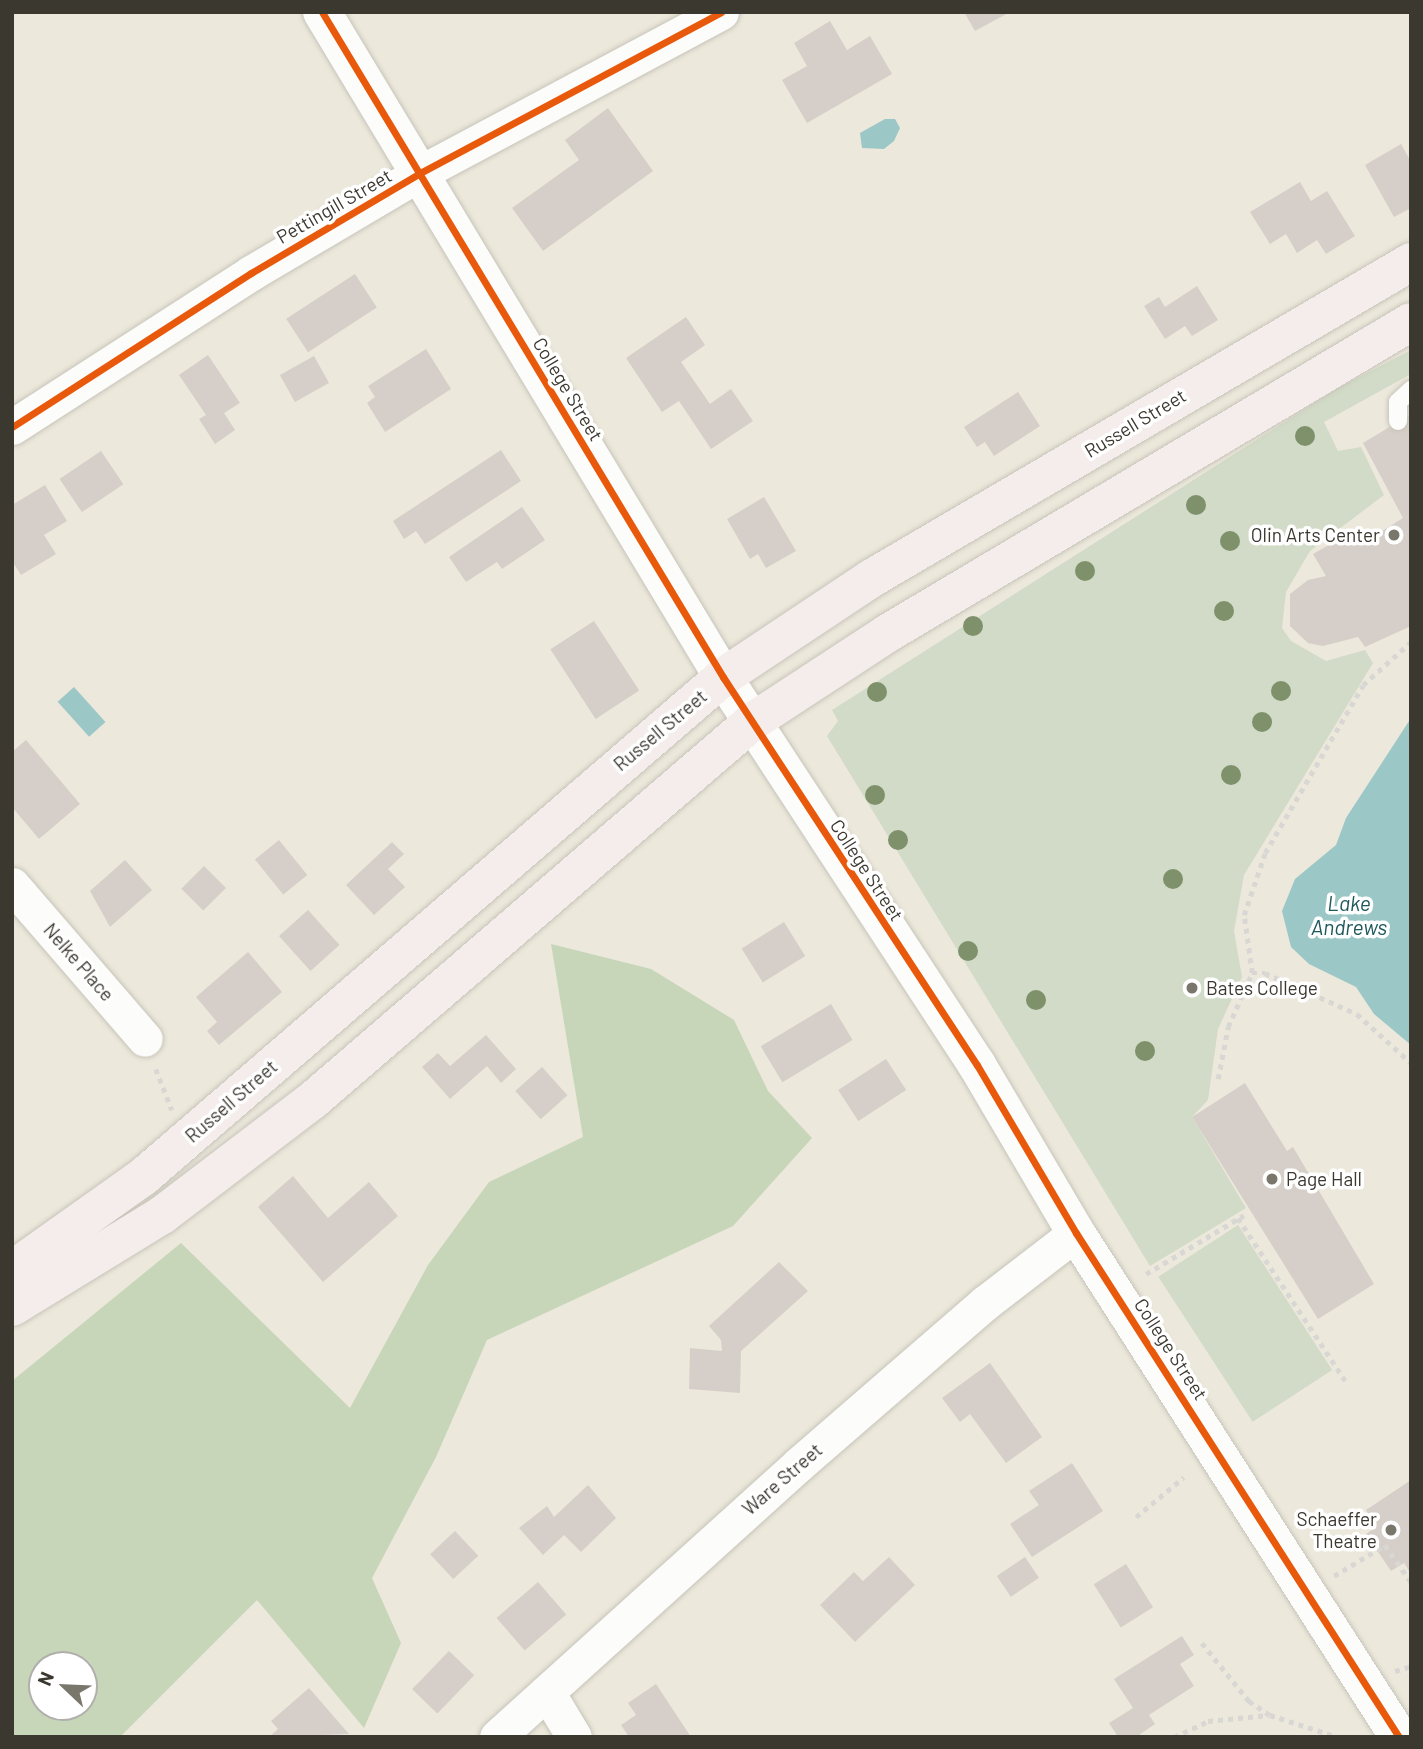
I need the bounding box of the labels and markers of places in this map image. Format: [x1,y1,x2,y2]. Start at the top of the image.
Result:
place label: Olin Arts Center [1251,524,1380,546]
marker: Olin Arts Center [1386,527,1402,543]
place label: Bates College [1206,977,1318,999]
marker: Bates College [1184,980,1200,996]
place label: Page Hall [1286,1168,1362,1190]
marker: Page Hall [1264,1171,1280,1187]
place label: Schaeffer Theatre [1296,1508,1377,1552]
marker: Schaeffer Theatre [1383,1522,1399,1538]

